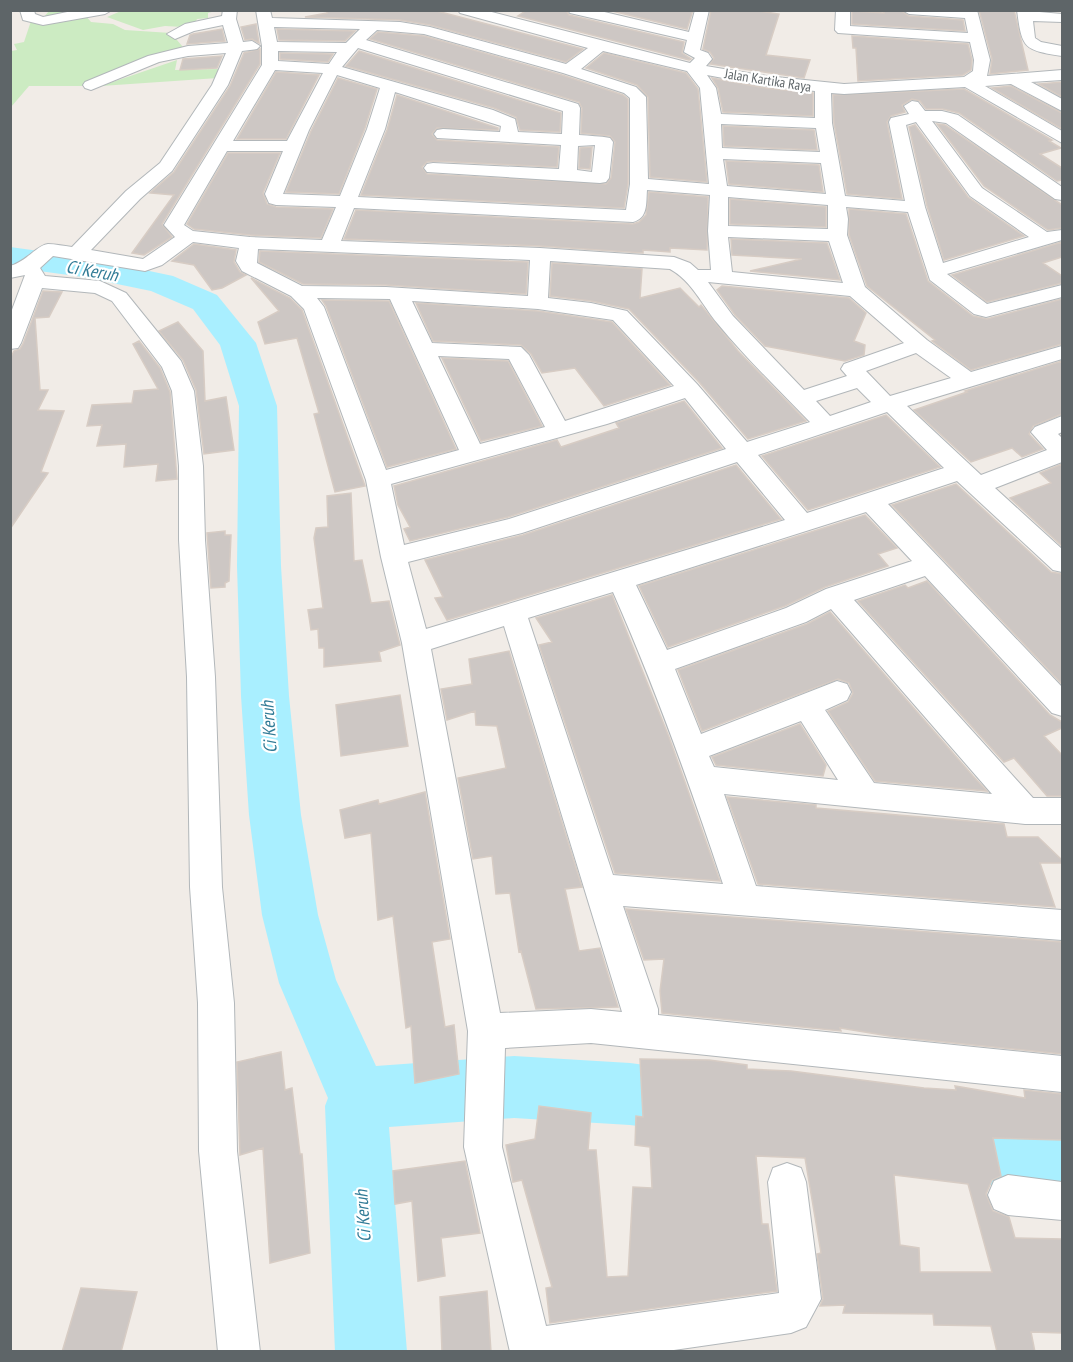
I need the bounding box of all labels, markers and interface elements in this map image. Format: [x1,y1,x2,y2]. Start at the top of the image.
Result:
street label: Jalan Kartika Raya [722,64,813,96]
water label: Ci Keruh [64,255,121,287]
water label: Ci Keruh [255,699,282,754]
water label: Ci Keruh [349,1188,376,1243]

